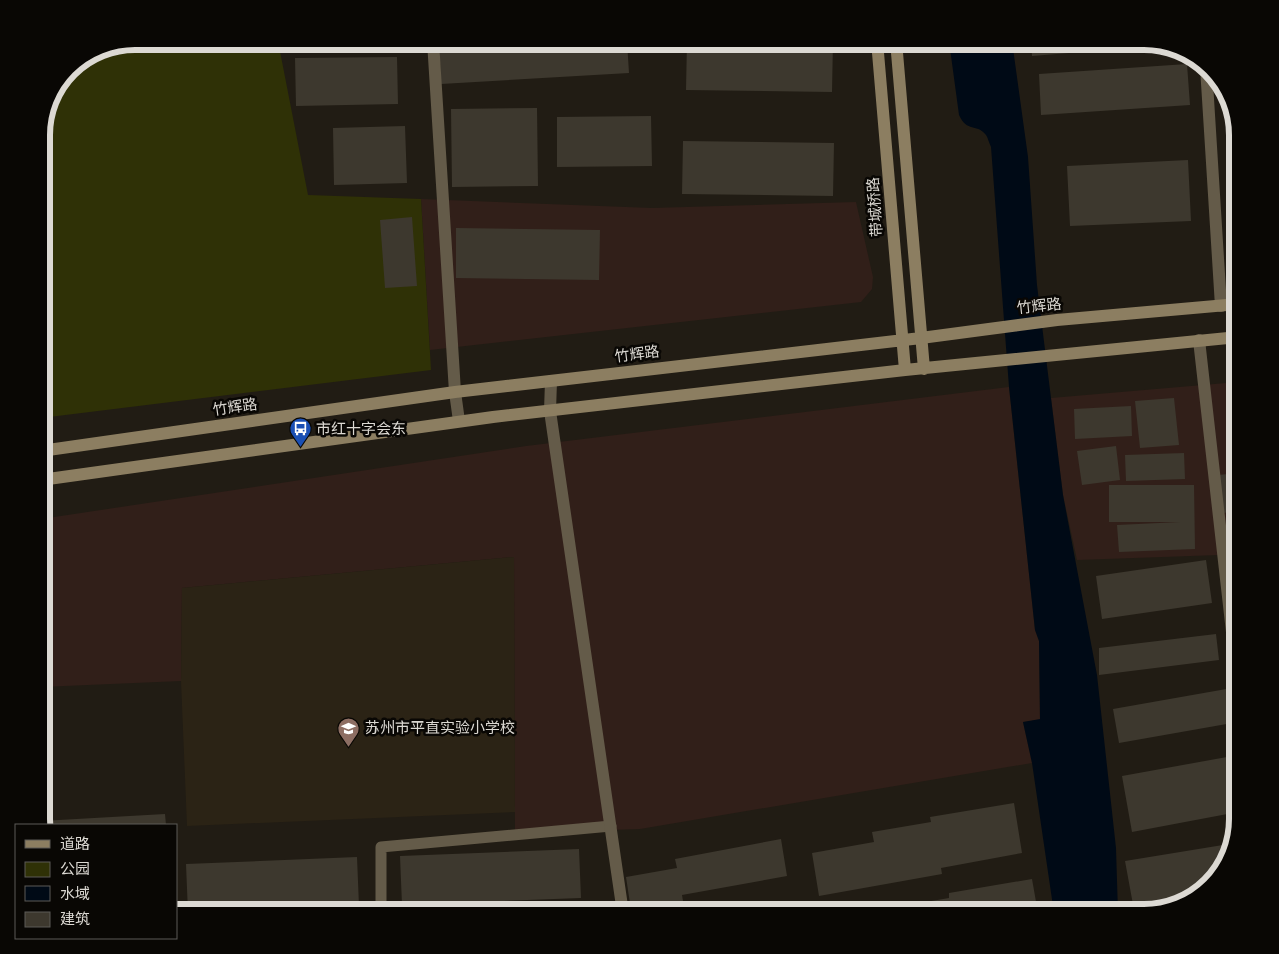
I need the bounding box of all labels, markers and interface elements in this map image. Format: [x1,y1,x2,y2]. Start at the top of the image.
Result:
street label: 带城桥路 [864,176,886,238]
street label: 竹辉路 [1016,295,1062,317]
street label: 竹辉路 [614,342,660,366]
street label: 竹辉路 [211,395,259,419]
bus stop icon: 市红十字会东 [288,417,312,448]
place label: 市红十字会东 [316,420,406,438]
school or university icon: 苏州市平直实验小学校 [337,716,361,747]
place label: 苏州市平直实验小学校 [365,719,515,737]
legend [15,824,178,939]
text: 道路 [60,835,90,853]
text: 公园 [60,860,90,878]
text: 水域 [60,885,90,903]
text: 建筑 [60,910,90,928]

